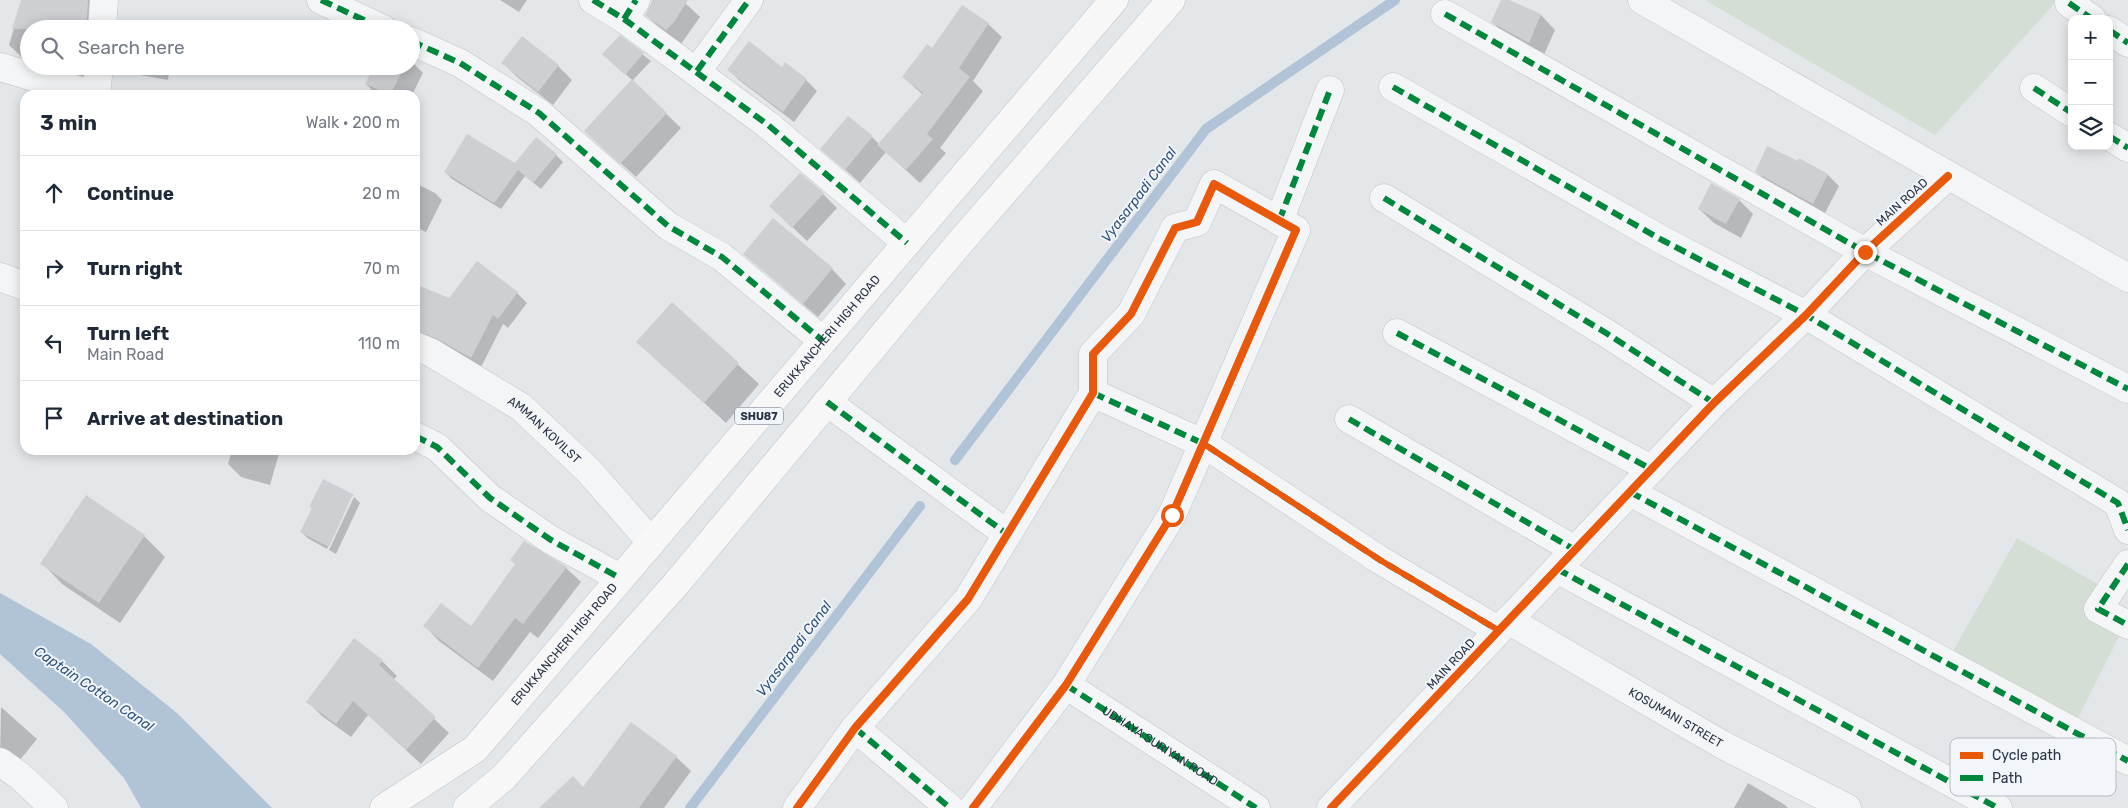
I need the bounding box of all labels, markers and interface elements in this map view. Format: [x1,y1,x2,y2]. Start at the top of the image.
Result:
map controls [2068,15,2113,150]
button: + [2068,15,2113,60]
search box [20,20,420,75]
icon: search [38,34,66,62]
text: Search here [78,36,185,59]
button: − [2068,60,2113,105]
button: layers [2068,105,2113,150]
text: 3 min [40,110,97,135]
text: Walk · 200 m [306,113,400,132]
water label: Vyasarpadi Canal [1098,144,1181,246]
street label: MAIN ROAD [1873,175,1931,229]
icon: ahead [40,179,68,207]
text: Continue [87,182,174,205]
text: 20 m [362,184,400,203]
route end [1854,241,1877,264]
icon: right [40,254,68,282]
text: Turn right [87,257,182,280]
text: 70 m [363,259,400,278]
street label: ERUKKANCHERI HIGH ROAD [771,272,883,400]
text: Turn left [87,322,169,345]
icon: left [40,329,68,357]
text: 110 m [358,334,400,353]
text: Main Road [87,345,164,364]
street label: AMMAN KOVILST [505,394,584,466]
icon: arrive [40,404,68,432]
text: Arrive at destination [87,407,283,430]
road number: SHU87 [735,408,783,424]
route start [1161,504,1184,527]
street label: ERUKKANCHERI HIGH ROAD [508,580,620,708]
water label: Vyasarpadi Canal [753,598,836,700]
street label: MAIN ROAD [1424,636,1478,692]
water label: Captain Cotton Canal [31,643,157,736]
street label: KOSUMANI STREET [1626,685,1725,751]
street label: UDHAYA SURIYAN ROAD [1099,703,1221,789]
legend [1950,738,2116,796]
text: Cycle path [1992,747,2061,764]
text: Path [1992,770,2023,787]

